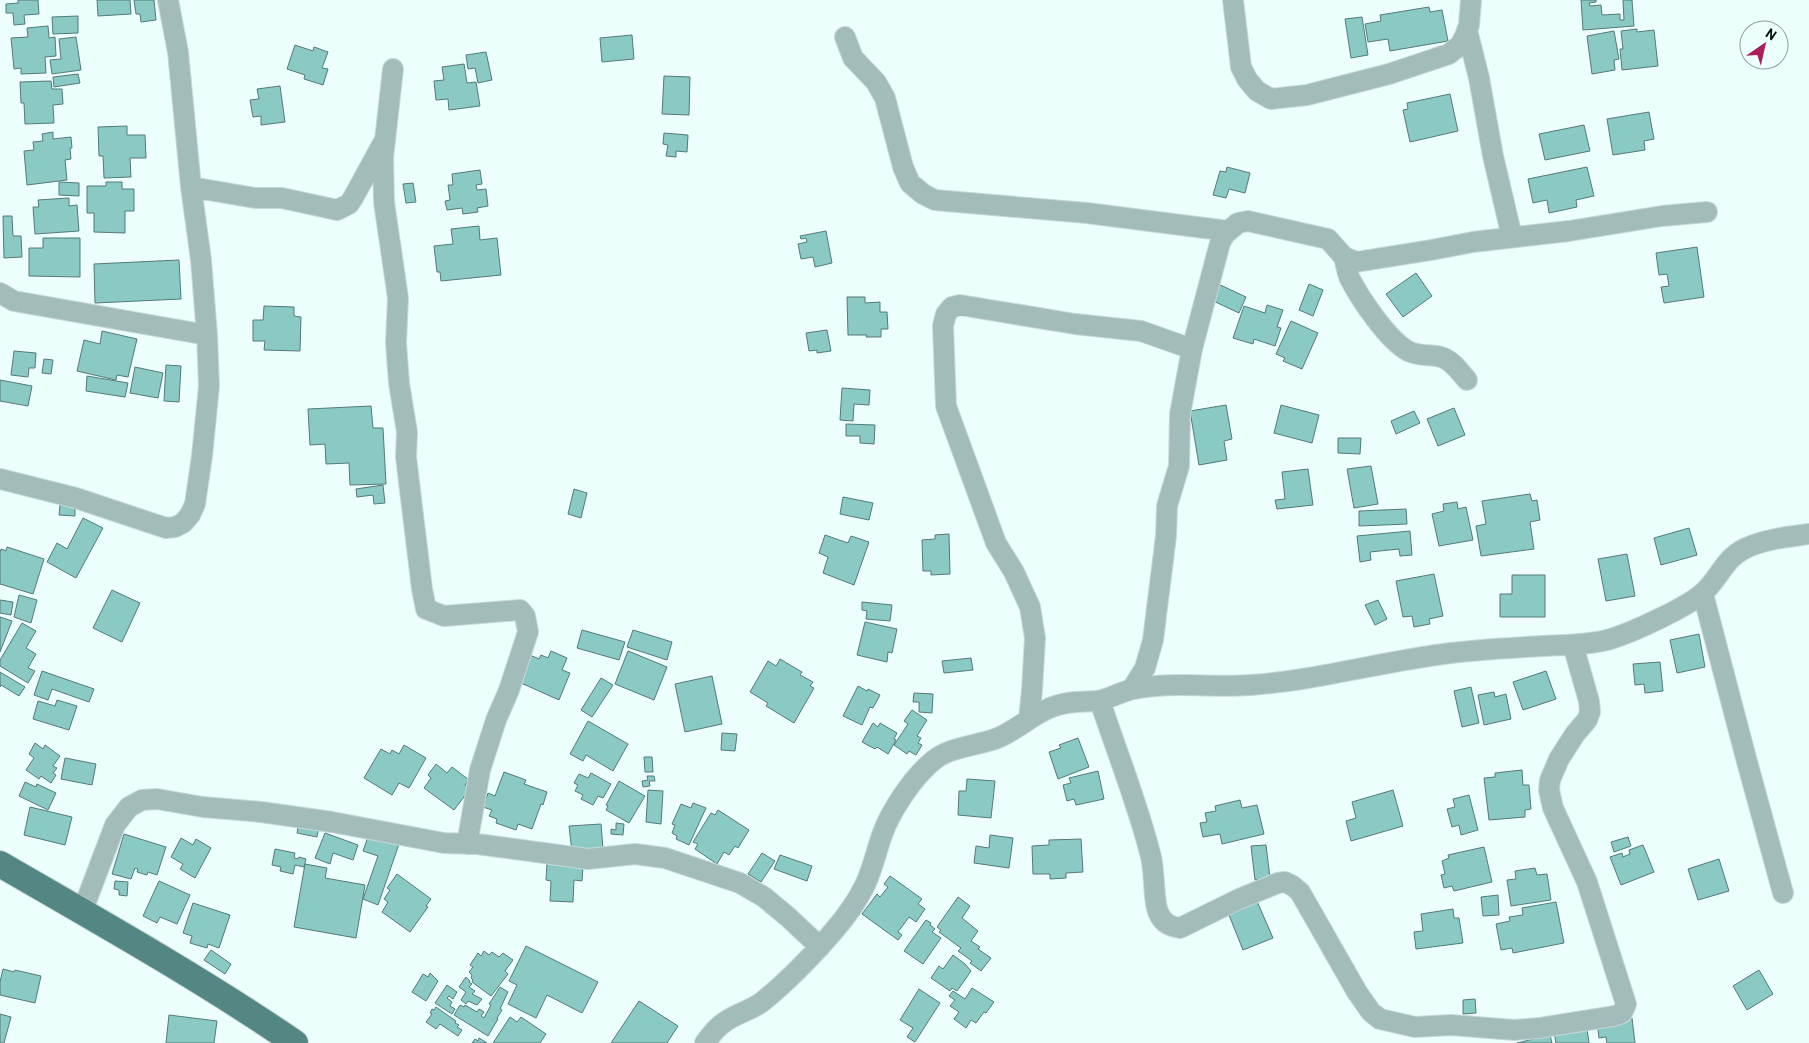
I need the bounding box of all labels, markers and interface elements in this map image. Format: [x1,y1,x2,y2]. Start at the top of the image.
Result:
north arrow [1739,20,1789,70]
text: N [1763,24,1780,43]

